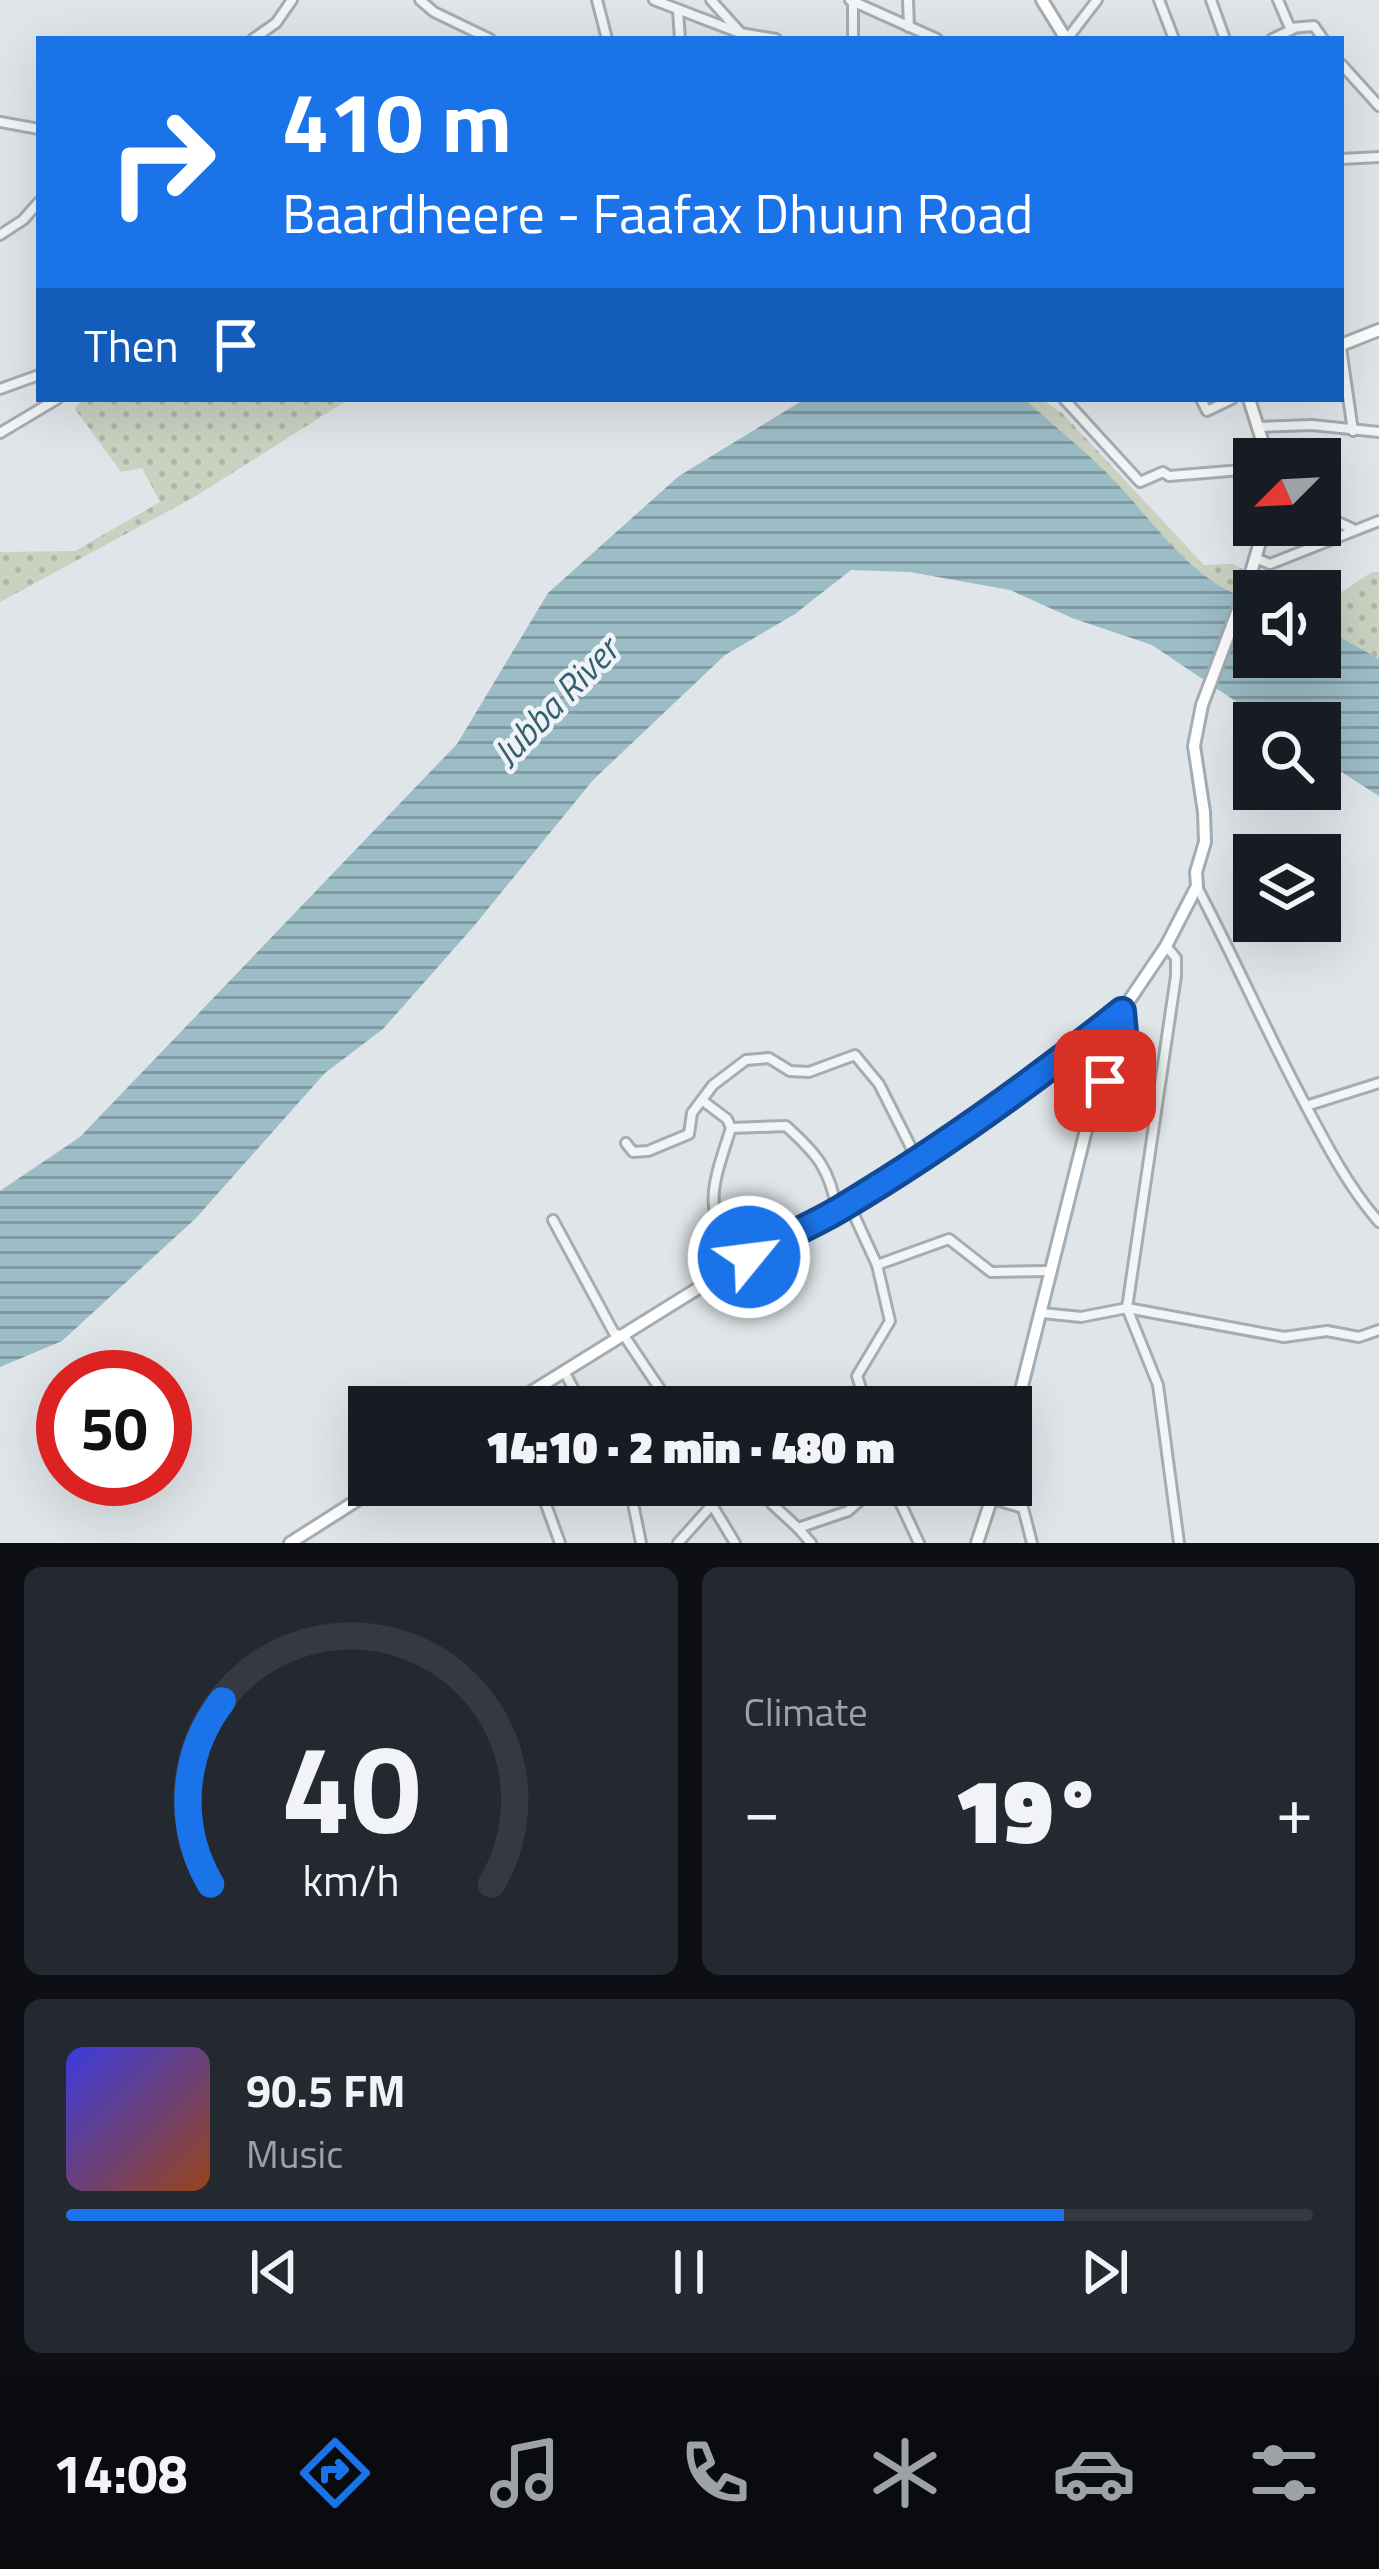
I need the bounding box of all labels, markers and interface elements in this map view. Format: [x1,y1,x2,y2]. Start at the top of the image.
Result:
text: 410 m [282,57,512,185]
icon: right [84,84,240,240]
text: Baardheere - Faafax Dhuun Road [282,172,1033,254]
text: Then [84,311,179,379]
icon: arrive [203,312,269,378]
north arrow [1233,438,1341,546]
map controls [1233,438,1341,942]
button: sound [1233,570,1341,678]
water label: Jubba River [479,621,634,778]
button: search [1233,702,1341,810]
button: layers [1233,834,1341,942]
pin [1054,1030,1156,1132]
icon: arrive [1072,1048,1138,1114]
position arrow [686,1194,812,1320]
speed limit sign: 50 [36,1350,192,1506]
text: 14:10 · 2 min · 480 m [486,1412,894,1480]
text: Climate [744,1682,868,1741]
text: 40 [281,1692,421,1881]
text: 19° [954,1741,1103,1878]
text: − [744,1759,780,1860]
text: + [1276,1759,1313,1860]
text: km/h [302,1847,399,1913]
text: 90.5 FM [246,2056,406,2124]
text: Music [246,2124,343,2183]
icon: previous [241,2239,307,2305]
icon: pause [656,2239,722,2305]
icon: next [1072,2239,1138,2305]
icon: directions [293,2431,377,2515]
icon: music [483,2431,567,2515]
icon: phone [673,2431,757,2515]
icon: climate [863,2431,947,2515]
icon: car [1052,2431,1136,2515]
icon: filters [1242,2431,1326,2515]
text: 14:08 [53,2432,188,2514]

